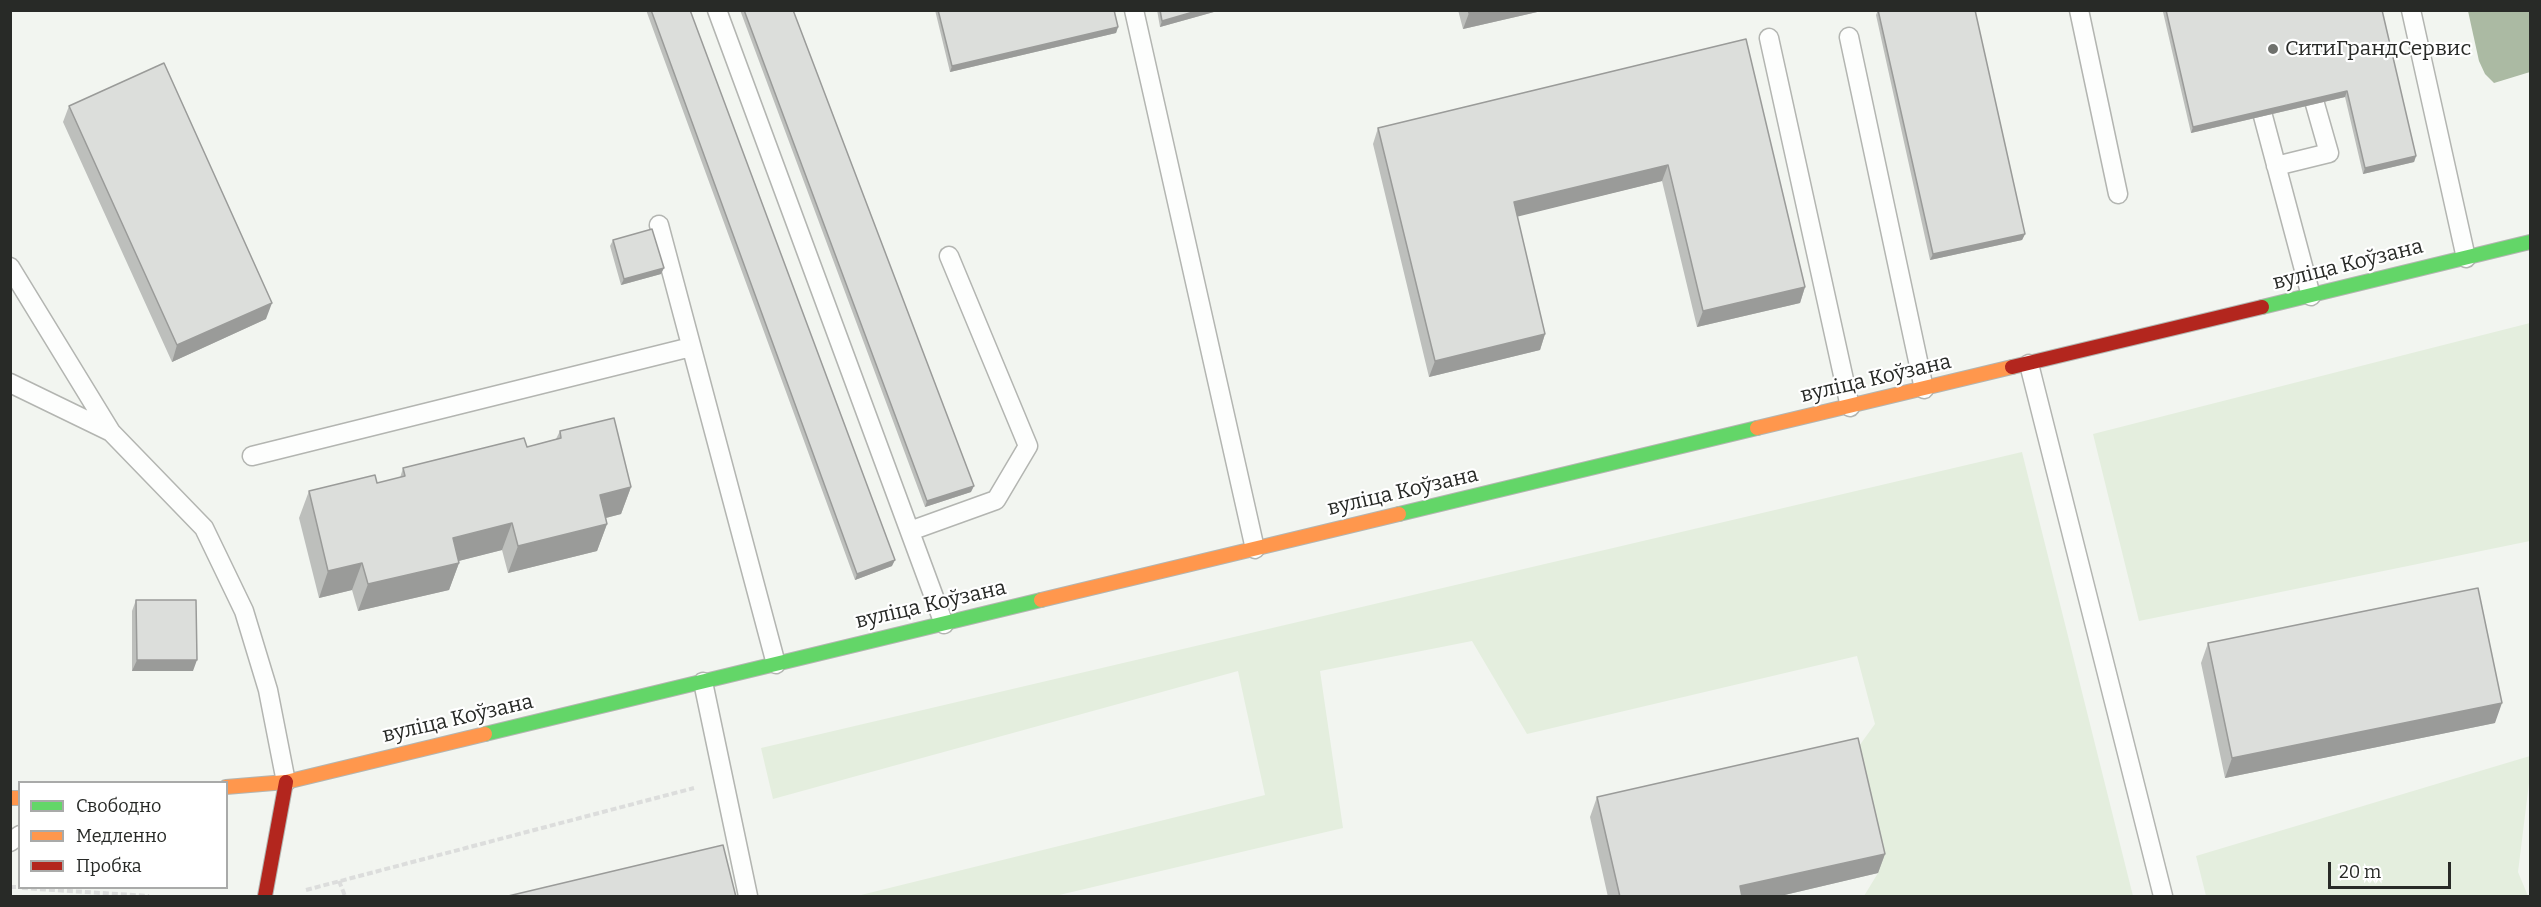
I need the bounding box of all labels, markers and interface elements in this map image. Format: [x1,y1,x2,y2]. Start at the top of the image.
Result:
place label: СитиГрандСервис [2285,36,2471,62]
marker: СитиГрандСервис [2266,42,2280,56]
street label: вуліца Коўзана [2270,234,2426,296]
street label: вуліца Коўзана [1798,349,1954,409]
street label: вуліца Коўзана [1325,462,1481,522]
street label: вуліца Коўзана [853,575,1009,635]
street label: вуліца Коўзана [380,689,536,749]
legend [18,781,228,889]
text: Свободно [76,795,161,817]
text: Медленно [76,825,167,847]
scale bar [2331,850,2454,888]
text: Пробка [76,855,142,877]
text: 20 m [2339,861,2381,883]

